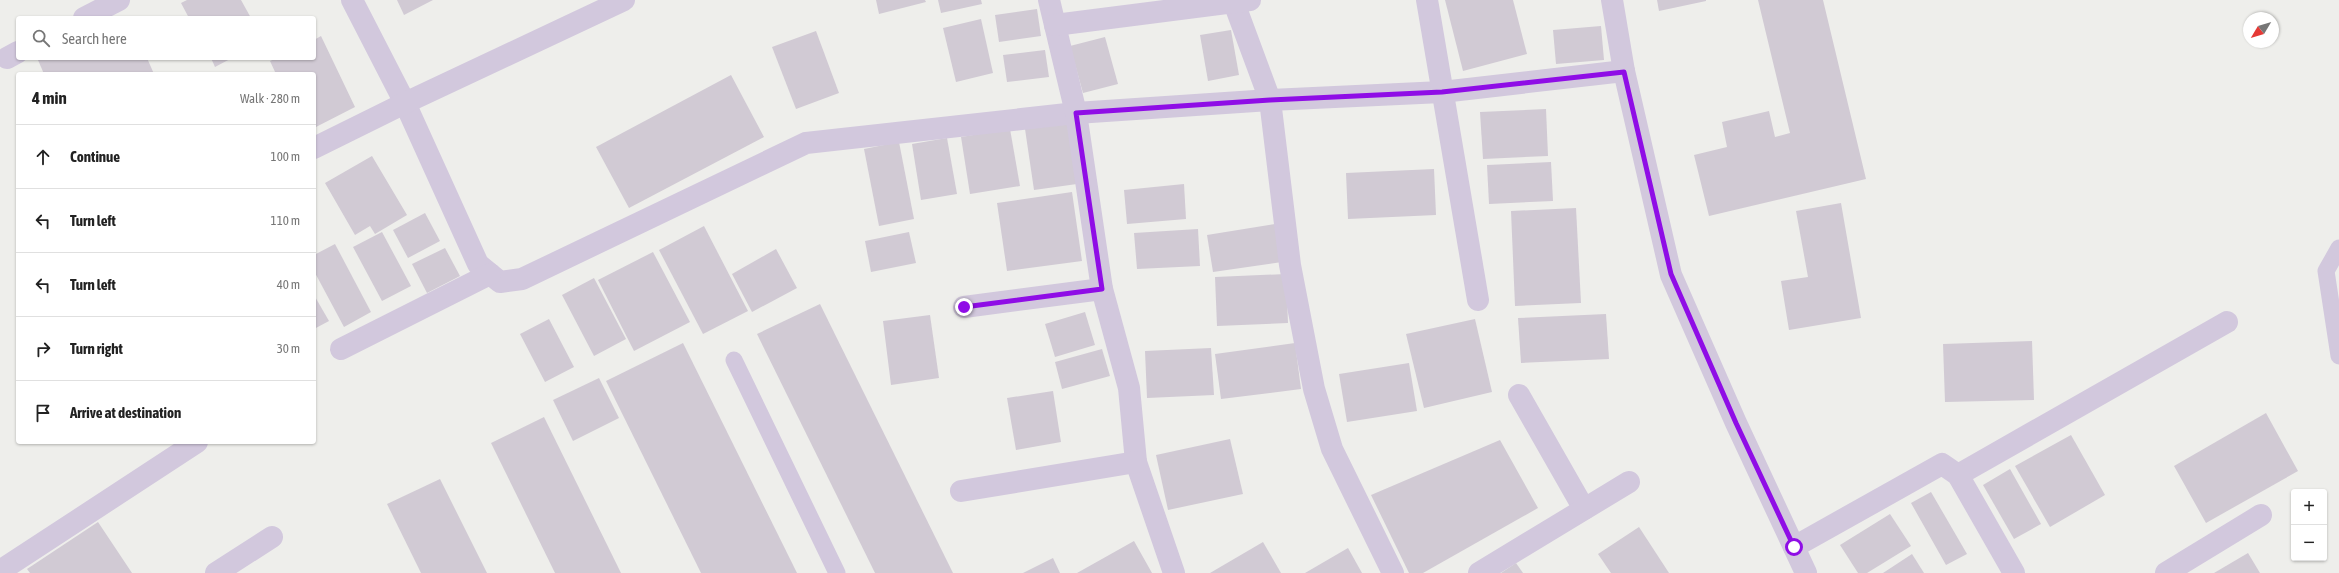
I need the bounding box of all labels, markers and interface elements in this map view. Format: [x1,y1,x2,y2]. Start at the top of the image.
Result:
north arrow [2243,12,2279,48]
search box [16,16,316,60]
icon: search [30,27,52,49]
text: Search here [62,30,127,47]
text: 4 min [32,88,67,108]
text: Walk · 280 m [240,91,300,106]
icon: ahead [32,146,54,168]
text: Continue [70,148,120,165]
text: 100 m [271,149,300,164]
icon: left [32,210,54,232]
text: Turn left [70,212,116,229]
text: 110 m [271,213,300,228]
icon: left [32,274,54,296]
text: Turn left [70,276,116,293]
text: 40 m [277,277,300,292]
route end [955,298,973,316]
icon: right [32,338,54,360]
text: Turn right [70,340,123,357]
text: 30 m [277,341,300,356]
icon: arrive [32,402,54,424]
text: Arrive at destination [70,404,181,421]
map controls [2291,489,2327,561]
button: + [2291,489,2327,525]
button: − [2291,525,2327,561]
route start [1785,538,1803,556]

